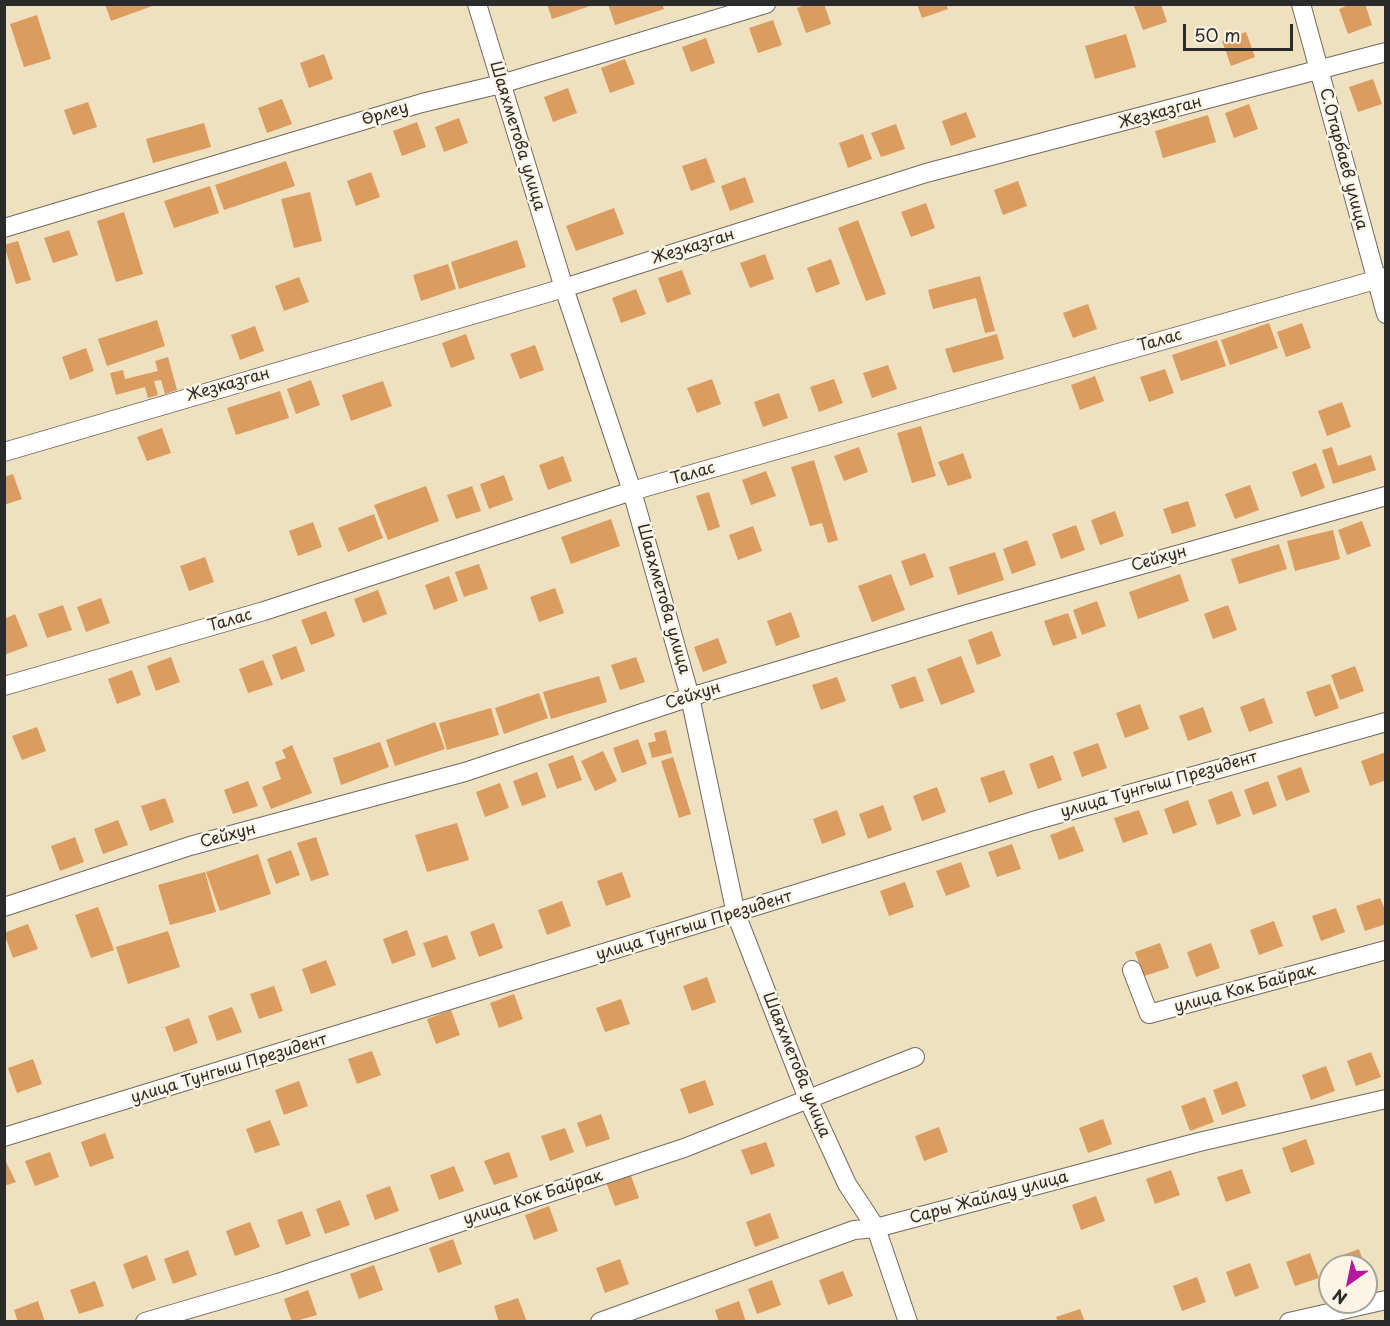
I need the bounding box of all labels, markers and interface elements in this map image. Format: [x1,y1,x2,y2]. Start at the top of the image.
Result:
scale bar [1186,12,1296,50]
text: 50 m [1194,21,1241,48]
street label: Шаяхметова улица [485,59,549,213]
street label: С.Отарбаев улица [1315,86,1371,232]
street label: Жезказган [1116,93,1204,133]
street label: Өрлеу [359,98,411,130]
street label: Жезказган [649,225,737,269]
street label: Талас [1136,326,1184,356]
street label: Жезказган [184,364,272,406]
street label: Талас [669,459,717,489]
street label: Шаяхметова улица [632,522,694,676]
street label: Сейхун [1129,542,1189,576]
street label: Талас [206,606,254,636]
street label: Сейхун [663,678,723,714]
street label: улица Тунгыш Президент [1058,748,1260,822]
street label: Сейхун [198,819,258,853]
street label: улица Тунгыш Президент [594,887,794,965]
street label: улица Кок Байрак [1172,961,1318,1017]
street label: Шаяхметова улица [758,989,834,1141]
street label: улица Тунгыш Президент [129,1030,329,1108]
street label: улица Кок Байрак [461,1166,605,1230]
street label: Сары Жайлау улица [908,1168,1070,1228]
north arrow [1318,1254,1378,1314]
text: N [1327,1284,1351,1311]

